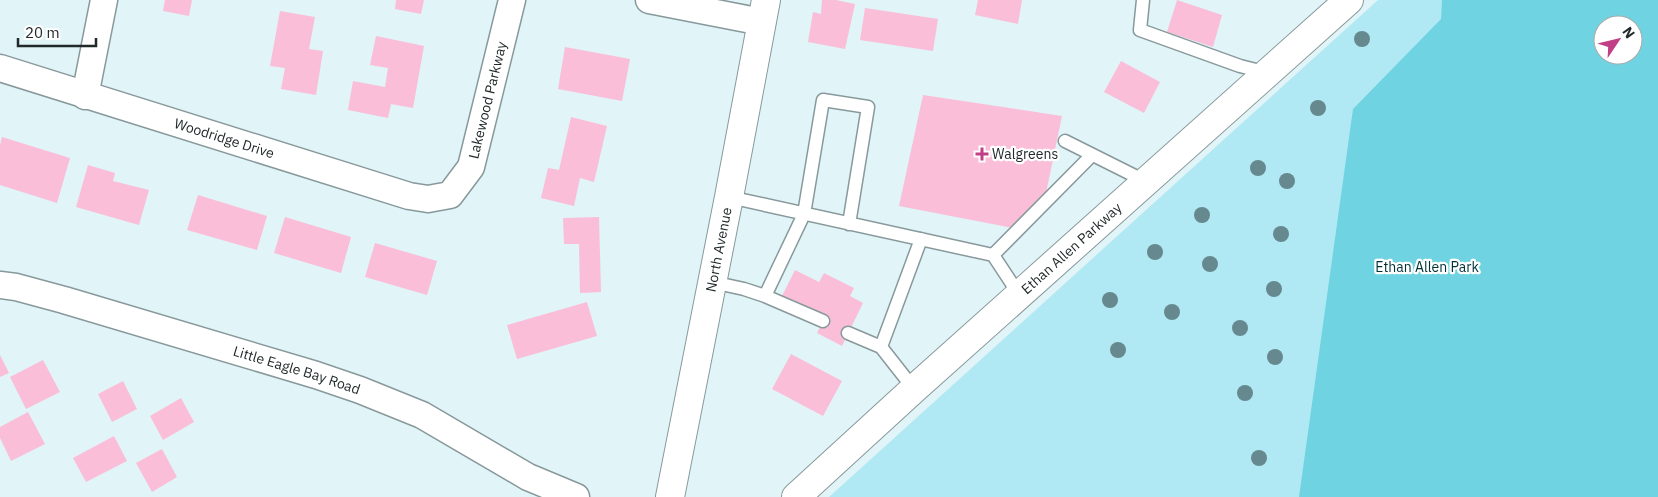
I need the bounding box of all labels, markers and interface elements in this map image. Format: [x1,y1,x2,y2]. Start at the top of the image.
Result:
scale bar [18,15,95,47]
north arrow [1593,15,1643,65]
text: 20 m [25,23,60,42]
text: N [1618,23,1639,42]
street label: Lakewood Parkway [464,39,511,161]
street label: Woodridge Drive [172,114,277,162]
place label: Walgreens [992,145,1058,163]
marker: Walgreens [976,148,988,160]
street label: Ethan Allen Parkway [1017,199,1125,298]
street label: North Avenue [702,206,736,294]
park label: Ethan Allen Park [1375,258,1479,276]
street label: Little Eagle Bay Road [231,342,363,398]

